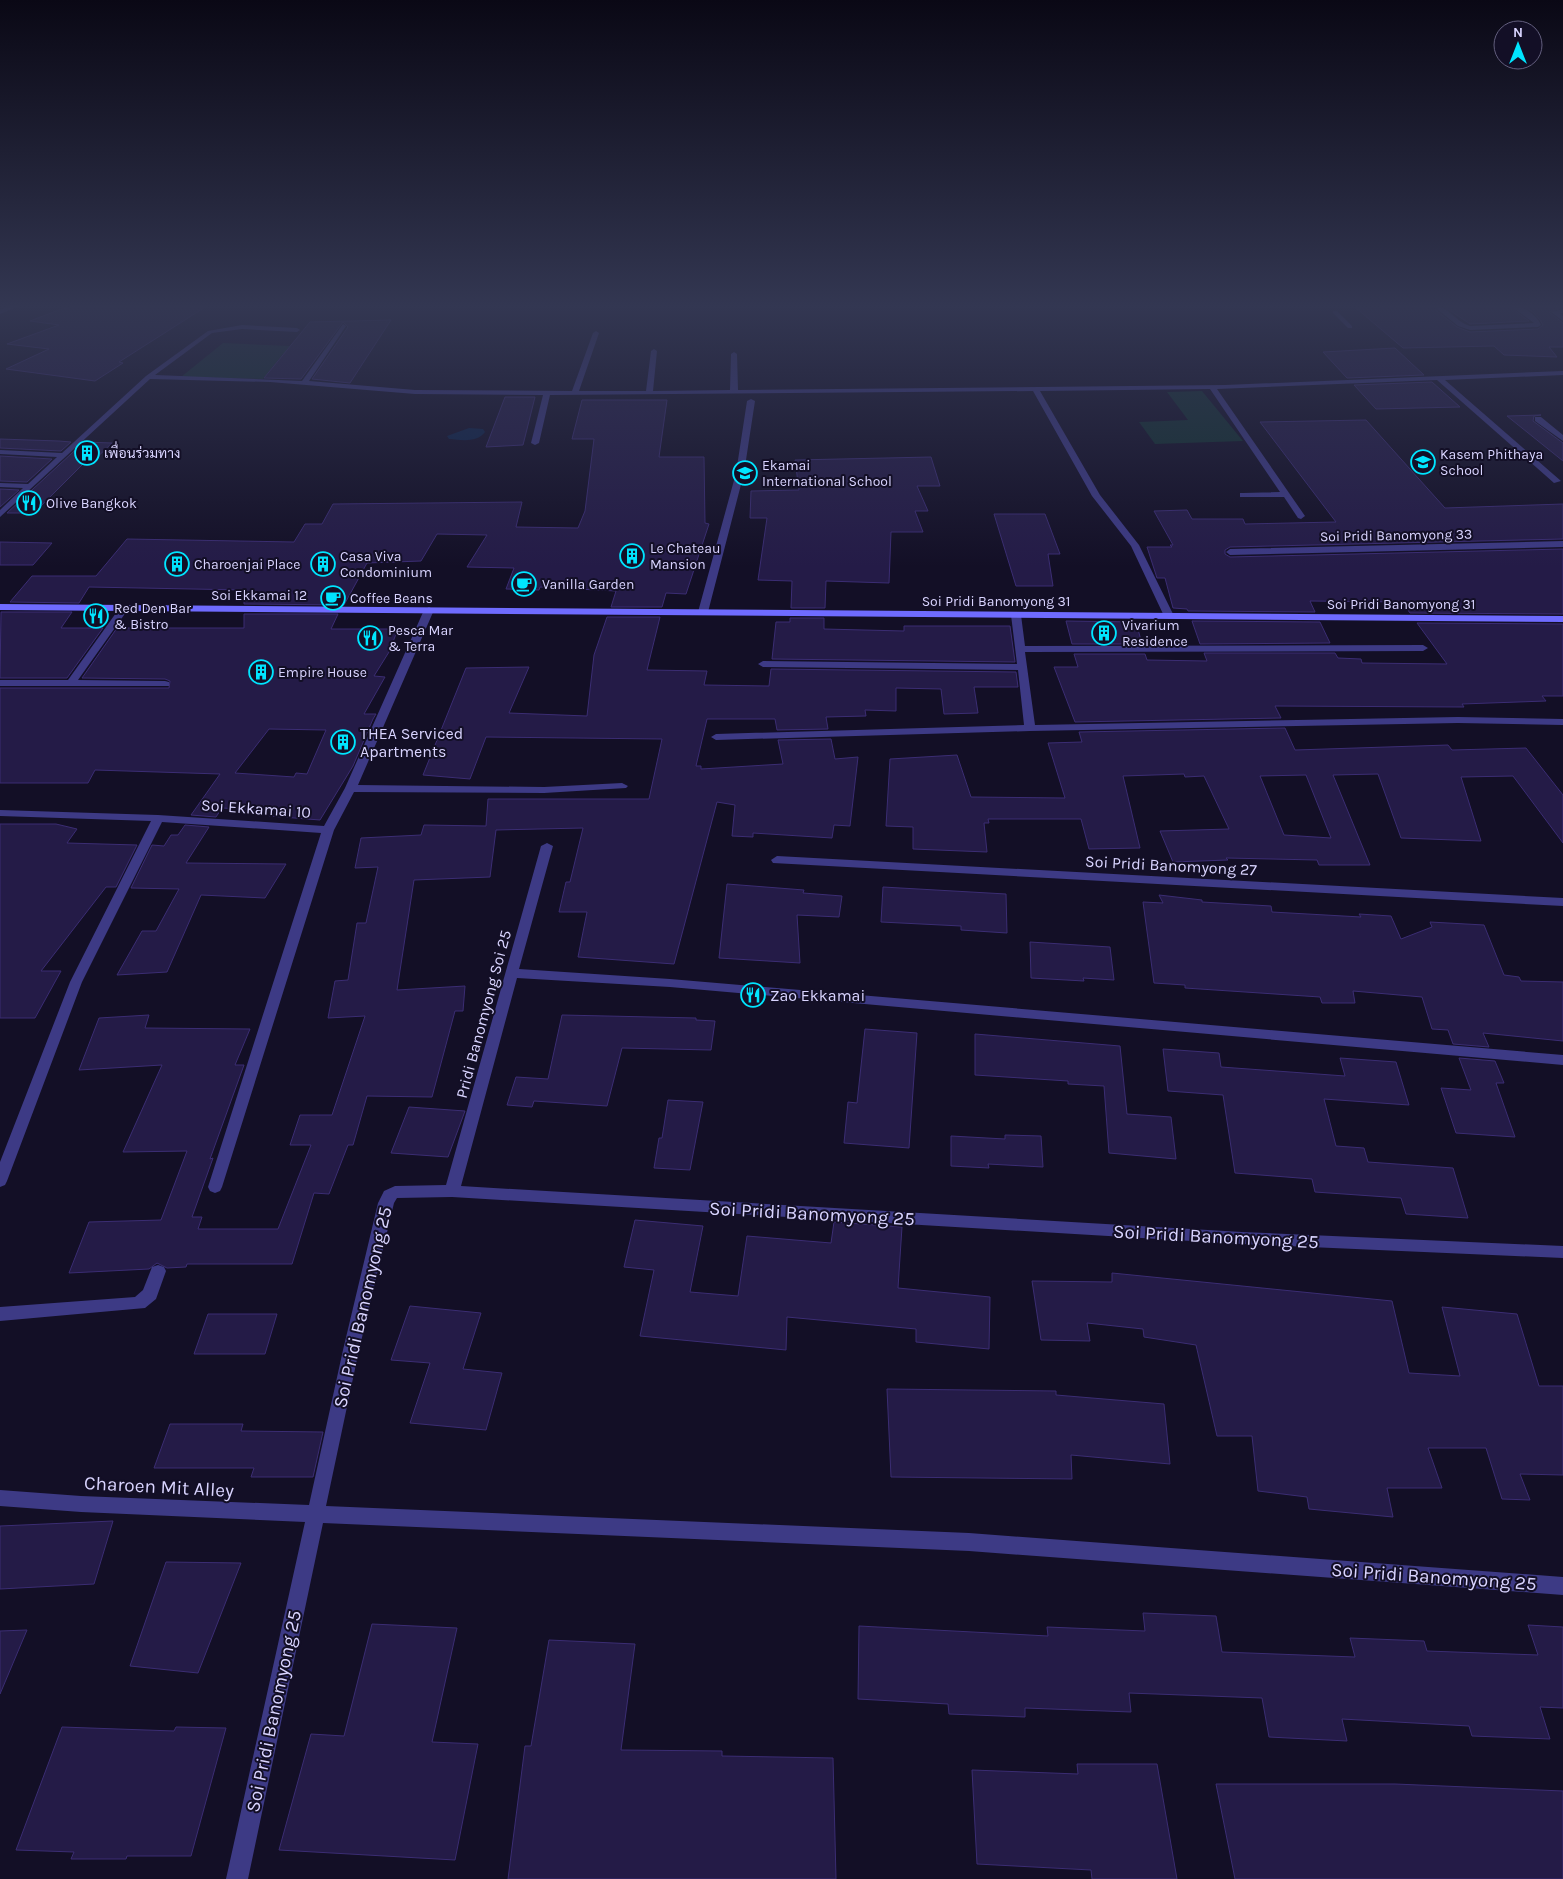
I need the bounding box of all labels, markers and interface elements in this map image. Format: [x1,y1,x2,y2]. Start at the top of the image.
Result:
north arrow [1493,20,1543,70]
text: N [1513,24,1523,41]
building icon: เพื่อนร่วมทาง [74,440,100,466]
place label: เพื่อนร่วมทาง [104,441,180,462]
place label: Kasem Phithaya School [1440,446,1543,479]
school or university icon: Kasem Phithaya School [1410,449,1436,475]
place label: Ekamai International School [762,457,892,490]
school or university icon: Ekamai International School [732,460,758,486]
restaurant icon: Olive Bangkok [16,490,42,516]
place label: Olive Bangkok [46,495,137,512]
street label: Soi Pridi Banomyong 33 [1320,526,1472,545]
place label: Le Chateau Mansion [650,540,720,573]
building icon: Le Chateau Mansion [619,543,645,569]
place label: Casa Viva Condominium [340,548,432,581]
building icon: Charoenjai Place [164,551,190,577]
building icon: Casa Viva Condominium [310,551,336,577]
place label: Charoenjai Place [194,556,300,573]
cafe icon: Vanilla Garden [511,571,537,597]
place label: Vanilla Garden [542,576,634,593]
cafe icon: Coffee Beans [320,585,346,611]
street label: Soi Ekkamai 12 [211,587,307,604]
place label: Coffee Beans [350,590,433,607]
street label: Soi Pridi Banomyong 31 [922,593,1070,610]
street label: Soi Pridi Banomyong 31 [1327,596,1475,613]
place label: Red Den Bar & Bistro [114,600,192,633]
restaurant icon: Red Den Bar & Bistro [83,603,109,629]
place label: Vivarium Residence [1122,617,1188,650]
building icon: Vivarium Residence [1091,620,1117,646]
place label: Pesca Mar & Terra [388,622,454,655]
restaurant icon: Pesca Mar & Terra [357,625,383,651]
building icon: Empire House [248,659,274,685]
place label: Empire House [278,664,367,681]
place label: THEA Serviced Apartments [360,724,463,761]
building icon: THEA Serviced Apartments [330,729,356,755]
street label: Soi Ekkamai 10 [200,795,311,822]
street label: Soi Pridi Banomyong 27 [1085,852,1258,880]
street label: Pridi Banomyong Soi 25 [452,928,515,1100]
restaurant icon: Zao Ekkamai [740,982,766,1008]
place label: Zao Ekkamai [770,986,865,1005]
street label: Soi Pridi Banomyong 25 [708,1198,915,1230]
street label: Soi Pridi Banomyong 25 [329,1204,397,1410]
street label: Soi Pridi Banomyong 25 [1112,1221,1319,1253]
street label: Charoen Mit Alley [83,1472,235,1502]
street label: Soi Pridi Banomyong 25 [1330,1559,1537,1595]
street label: Soi Pridi Banomyong 25 [242,1608,306,1814]

